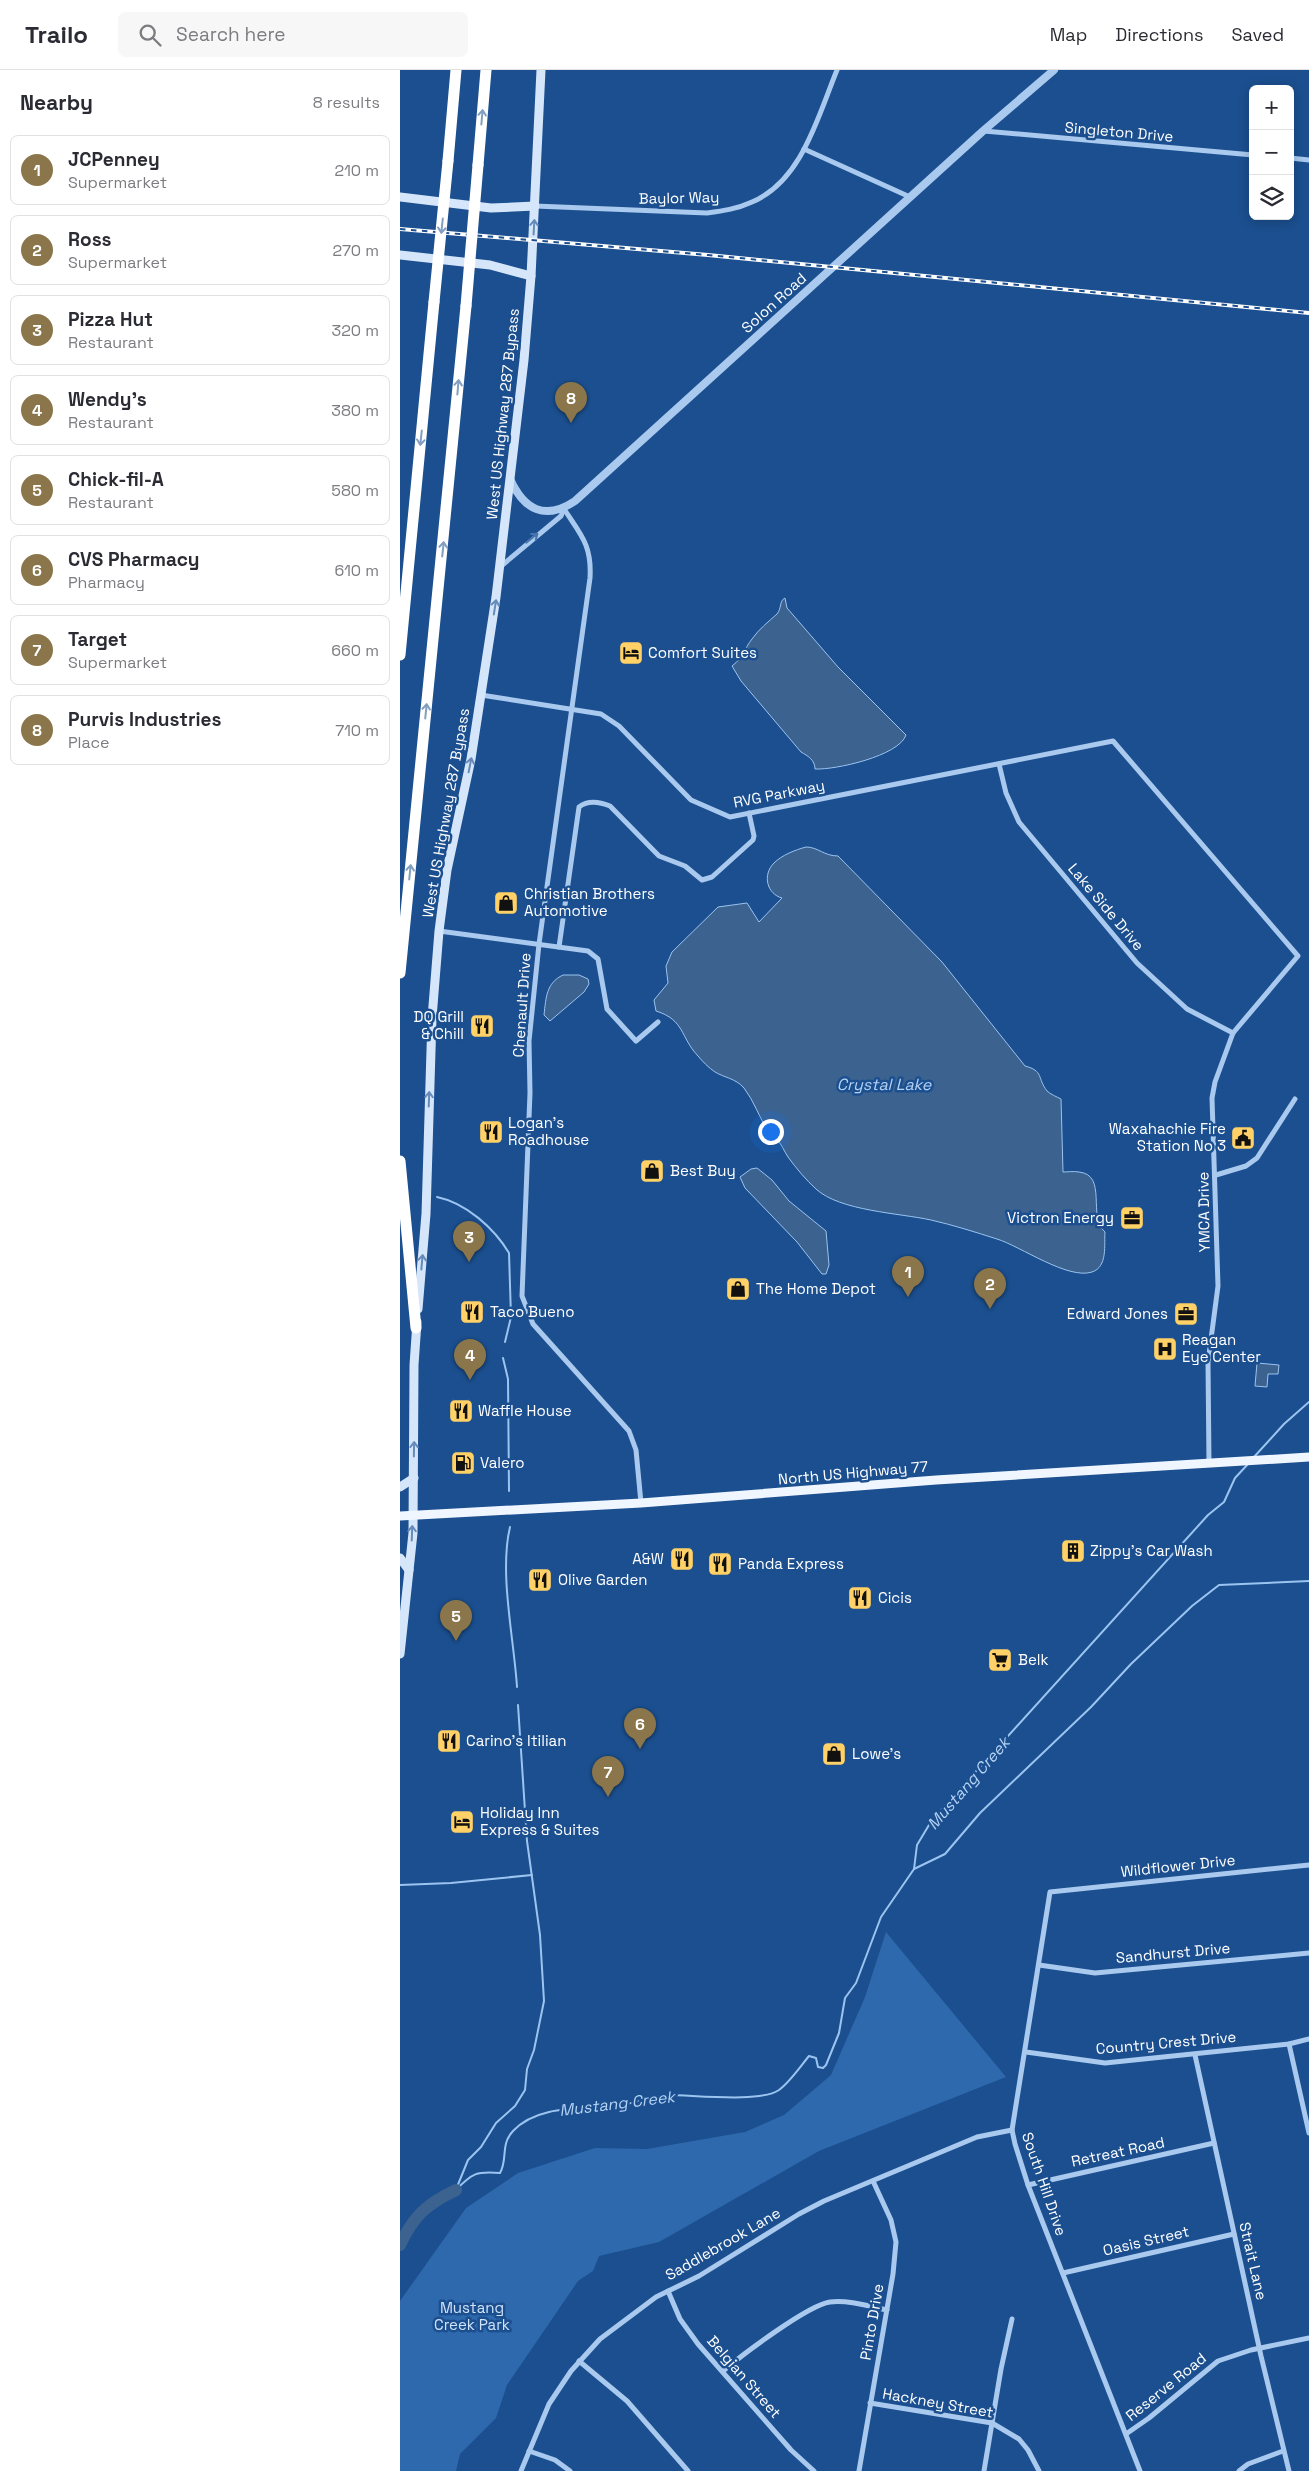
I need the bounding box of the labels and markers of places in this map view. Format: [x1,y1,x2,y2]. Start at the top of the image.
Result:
pin: 8 [555,382,587,423]
hotel icon: Comfort Suites [618,640,644,666]
place label: Comfort Suites [648,643,757,662]
place label: Christian Brothers Automotive [524,884,655,920]
shop icon: Christian Brothers Automotive [493,890,519,916]
place label: DQ Grill & Chill [414,1007,464,1043]
restaurant icon: DQ Grill & Chill [469,1013,495,1039]
place label: Logan's Roadhouse [508,1113,589,1149]
restaurant icon: Logan's Roadhouse [478,1119,504,1145]
place label: Waxahachie Fire Station No 3 [1109,1119,1226,1155]
public building icon: Waxahachie Fire Station No 3 [1230,1125,1256,1151]
shop icon: Best Buy [639,1158,665,1184]
place label: Best Buy [670,1161,736,1180]
office icon: Victron Energy [1119,1205,1145,1231]
place label: Victron Energy [1007,1208,1114,1227]
pin: 3 [453,1221,485,1262]
pin: 1 [892,1256,924,1297]
pin: 2 [974,1268,1006,1309]
shop icon: The Home Depot [725,1276,751,1302]
place label: The Home Depot [756,1279,876,1298]
restaurant icon: Taco Bueno [459,1299,485,1325]
office icon: Edward Jones [1173,1301,1199,1327]
place label: Taco Bueno [490,1302,574,1321]
place label: Edward Jones [1067,1304,1168,1323]
place label: Reagan Eye Center [1182,1330,1261,1366]
hospital icon: Reagan Eye Center [1152,1336,1178,1362]
pin: 4 [454,1339,486,1380]
restaurant icon: Waffle House [448,1398,474,1424]
place label: Waffle House [478,1401,572,1420]
fuel station icon: Valero [450,1450,476,1476]
place label: Valero [480,1453,525,1472]
building icon: Zippy's Car Wash [1060,1538,1086,1564]
place label: Zippy's Car Wash [1090,1541,1213,1560]
restaurant icon: A&W [669,1546,695,1572]
place label: A&W [632,1549,664,1568]
restaurant icon: Panda Express [707,1551,733,1577]
place label: Panda Express [738,1554,844,1573]
restaurant icon: Olive Garden [527,1567,553,1593]
place label: Olive Garden [558,1570,648,1589]
restaurant icon: Cicis [847,1585,873,1611]
place label: Cicis [878,1588,912,1607]
pin: 5 [440,1600,472,1641]
supermarket icon: Belk [987,1647,1013,1673]
place label: Belk [1018,1650,1049,1669]
pin: 6 [624,1708,656,1749]
restaurant icon: Carino's Itilian [436,1728,462,1754]
place label: Carino's Itilian [466,1731,566,1750]
shop icon: Lowe's [821,1741,847,1767]
place label: Lowe's [852,1744,901,1763]
pin: 7 [592,1756,624,1797]
place label: Holiday Inn Express & Suites [480,1803,599,1839]
hotel icon: Holiday Inn Express & Suites [449,1809,475,1835]

